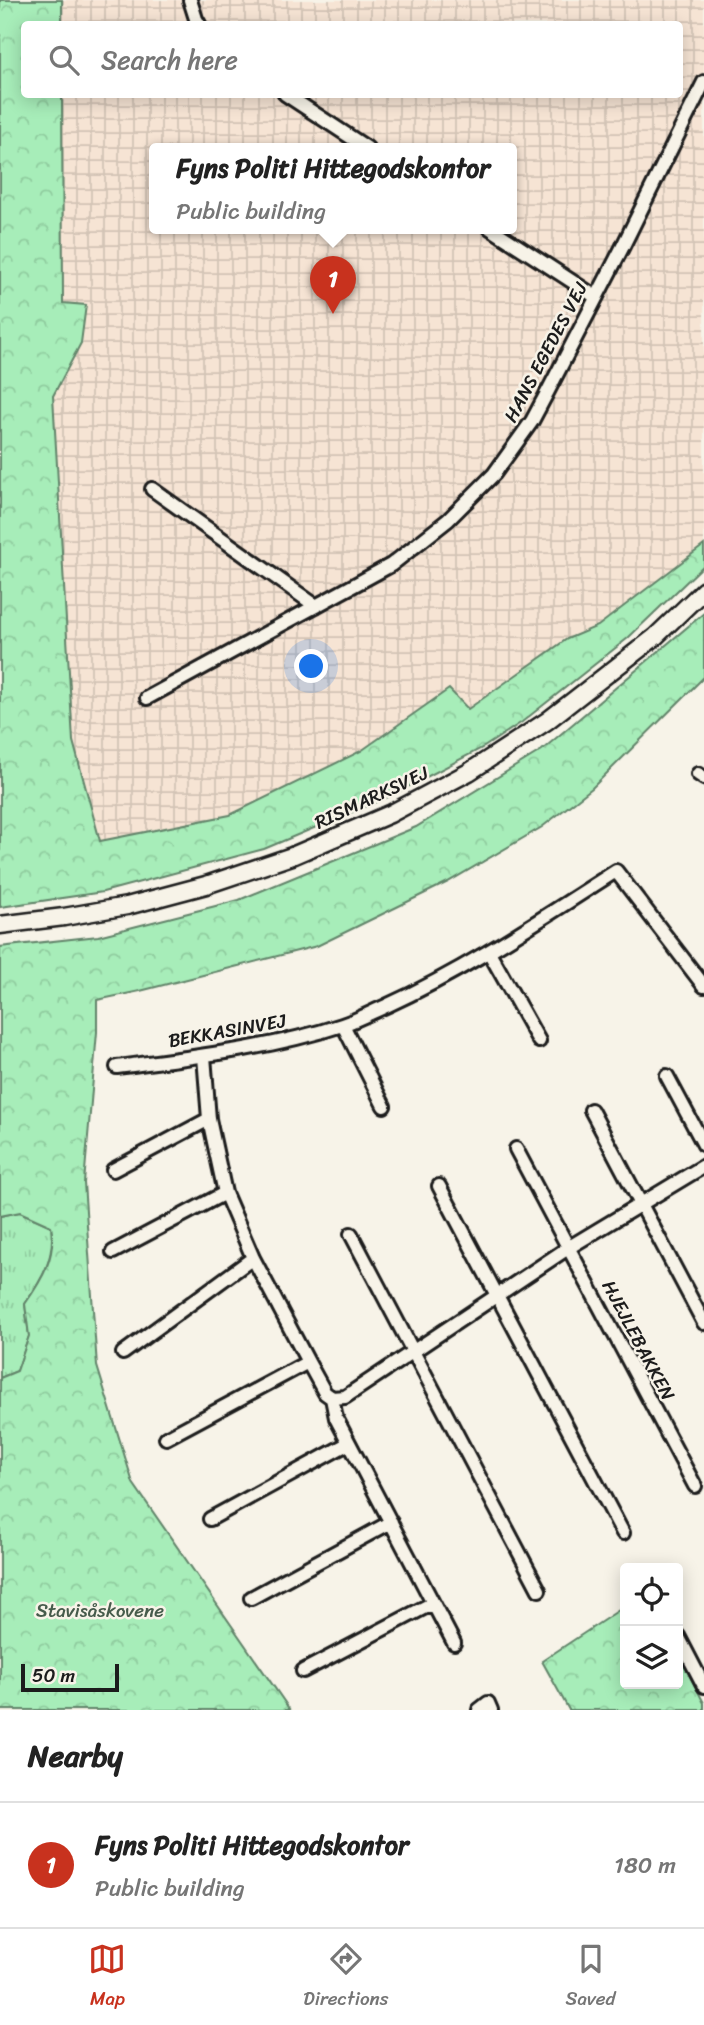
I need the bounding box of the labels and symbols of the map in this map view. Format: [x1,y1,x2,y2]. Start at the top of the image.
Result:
pin: 1 [310,256,356,314]
street label: HANS EGEDES VEJ [494,275,597,428]
your location [294,649,328,683]
street label: RISMARKSVEJ [309,756,435,838]
street label: BEKKASINVEJ [166,1004,290,1057]
street label: HJEJLEBAKKEN [593,1274,685,1407]
park label: Stavisåskovene [36,1594,164,1627]
scale bar [21,1661,119,1693]

